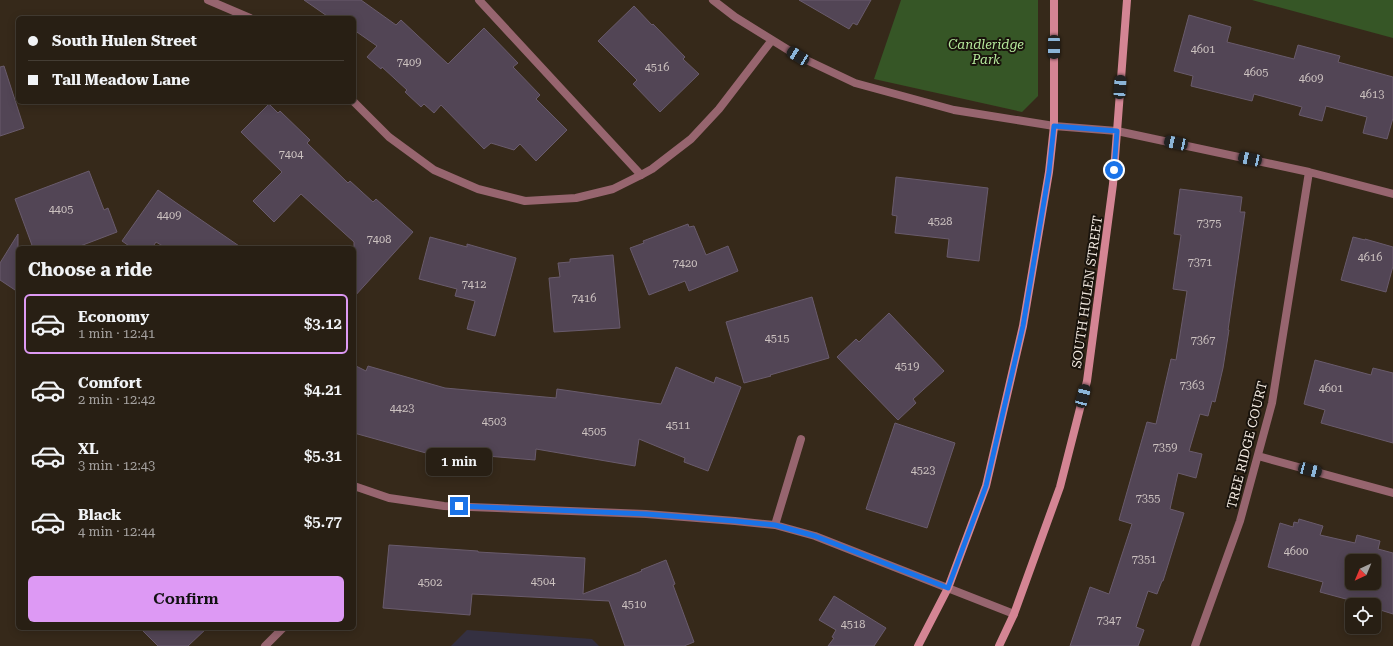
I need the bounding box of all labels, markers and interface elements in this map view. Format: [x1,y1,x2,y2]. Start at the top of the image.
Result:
text: South Hulen Street [52,32,197,50]
car [1048,35,1060,59]
park label: Candleridge Park [948,37,1024,67]
house number: 4601 [1191,43,1215,56]
car [785,45,811,67]
house number: 7409 [397,56,421,69]
house number: 4516 [645,61,669,74]
house number: 4605 [1244,66,1268,79]
text: Tall Meadow Lane [52,71,190,89]
house number: 4609 [1299,72,1323,85]
car [1113,75,1127,99]
house number: 4613 [1360,88,1384,101]
car [1163,135,1189,151]
house number: 7404 [279,148,304,161]
car [1237,151,1263,167]
route start [1105,161,1123,179]
house number: 4405 [49,203,73,216]
house number: 4409 [157,209,181,222]
house number: 4528 [928,215,952,228]
street label: SOUTH HULEN STREET [1069,215,1105,369]
house number: 7375 [1197,217,1221,230]
house number: 7408 [367,233,391,246]
house number: 4616 [1358,251,1382,264]
house number: 7371 [1188,256,1212,269]
house number: 7420 [673,257,697,270]
text: Choose a ride [28,259,152,280]
house number: 7412 [462,278,486,291]
house number: 7416 [572,292,596,305]
icon: car [30,306,66,342]
text: Economy [78,308,149,326]
text: $3.12 [304,315,342,333]
text: 1 min · 12:41 [78,326,155,341]
house number: 4515 [765,332,789,345]
house number: 7367 [1191,334,1215,347]
house number: 4519 [895,360,919,373]
icon: car [30,372,66,408]
text: Comfort [78,374,142,392]
house number: 7363 [1180,379,1204,392]
street label: TREE RIDGE COURT [1224,379,1270,510]
text: $4.21 [304,381,342,399]
house number: 4601 [1319,382,1343,395]
car [1074,383,1092,409]
text: 2 min · 12:42 [78,392,155,407]
house number: 4423 [390,402,414,415]
house number: 4503 [482,415,506,428]
house number: 4511 [666,419,690,432]
house number: 4505 [582,425,606,438]
icon: car [30,438,66,474]
text: XL [78,440,99,458]
house number: 7359 [1153,441,1177,454]
text: $5.31 [304,447,342,465]
callout: 1 min [426,448,492,476]
text: 1 min [441,454,477,469]
text: 3 min · 12:43 [78,458,155,473]
car [1297,461,1323,479]
house number: 4523 [911,464,935,477]
house number: 7355 [1136,492,1160,505]
route end [450,497,468,515]
icon: car [30,504,66,540]
text: Black [78,506,121,524]
text: $5.77 [304,513,342,531]
text: 4 min · 12:44 [78,524,155,539]
house number: 4600 [1284,545,1308,558]
house number: 7351 [1132,553,1156,566]
north arrow [1345,554,1381,590]
map controls [1345,554,1381,634]
house number: 4504 [531,575,556,588]
button: Confirm [28,576,344,622]
house number: 4502 [418,576,442,589]
house number: 4510 [622,598,646,611]
button: locate [1345,598,1381,634]
house number: 7347 [1097,614,1121,627]
house number: 4518 [841,618,865,631]

